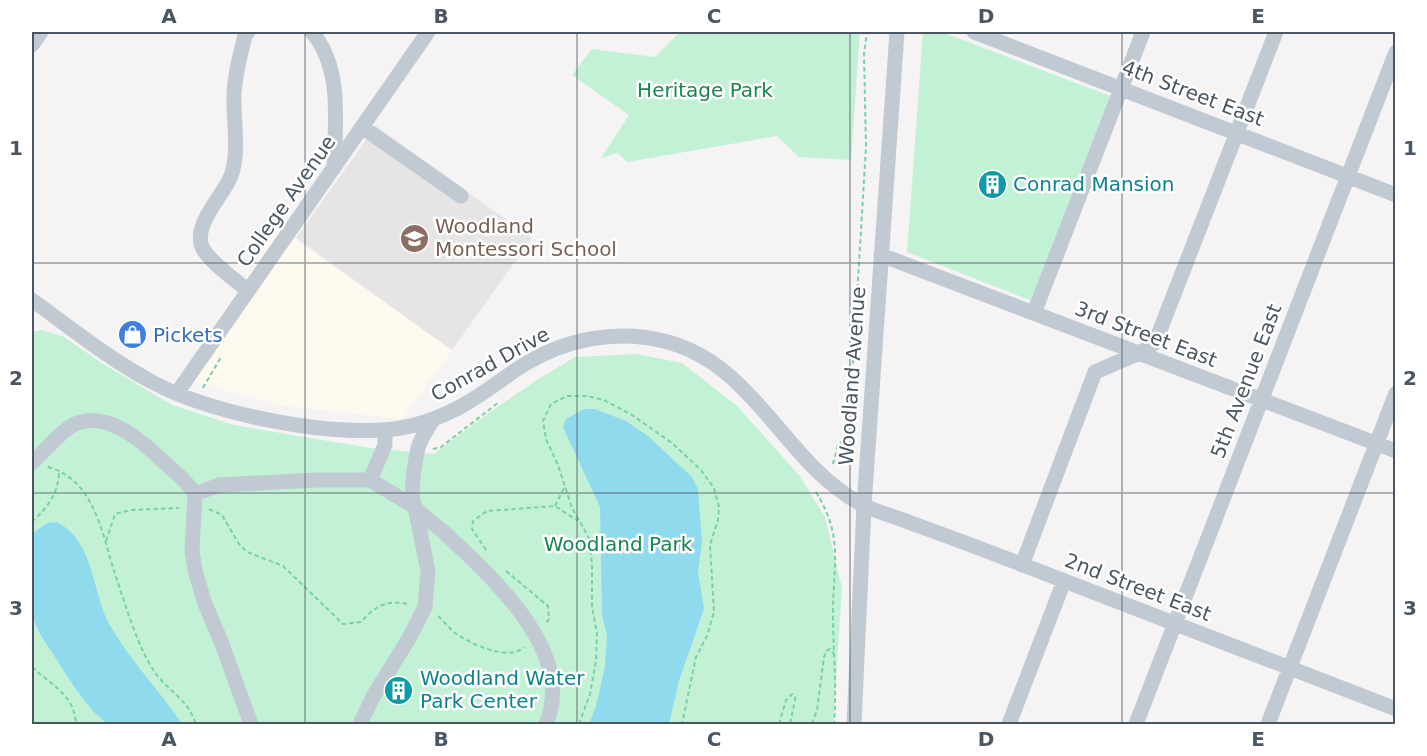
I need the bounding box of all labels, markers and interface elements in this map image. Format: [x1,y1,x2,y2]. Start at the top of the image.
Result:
text: A [161,4,177,28]
text: B [433,4,449,28]
text: C [707,4,721,28]
text: D [978,4,994,28]
text: E [1251,4,1265,28]
street label: 4th Street East [1119,55,1267,131]
park label: Heritage Park [637,78,773,102]
street label: College Avenue [232,131,340,271]
text: 1 [9,136,23,160]
text: 1 [1403,136,1417,160]
building icon: Conrad Mansion [976,168,1008,200]
place label: Conrad Mansion [1013,172,1174,196]
place label: Woodland Montessori School [435,214,617,261]
school or university icon: Woodland Montessori School [398,222,430,254]
street label: Woodland Avenue [834,286,870,466]
street label: 3rd Street East [1072,296,1220,372]
street label: 5th Avenue East [1206,300,1287,462]
shop icon: Pickets [116,319,148,351]
street label: Conrad Drive [427,322,553,406]
place label: Pickets [153,323,223,347]
text: 2 [9,366,23,390]
text: 2 [1403,366,1417,390]
park label: Woodland Park [544,532,693,556]
street label: 2nd Street East [1061,548,1215,626]
text: 3 [9,596,23,620]
text: 3 [1403,596,1417,620]
place label: Woodland Water Park Center [420,666,585,713]
building icon: Woodland Water Park Center [383,674,415,706]
text: A [161,727,177,751]
text: B [433,727,449,751]
text: C [707,727,721,751]
text: D [978,727,994,751]
text: E [1251,727,1265,751]

